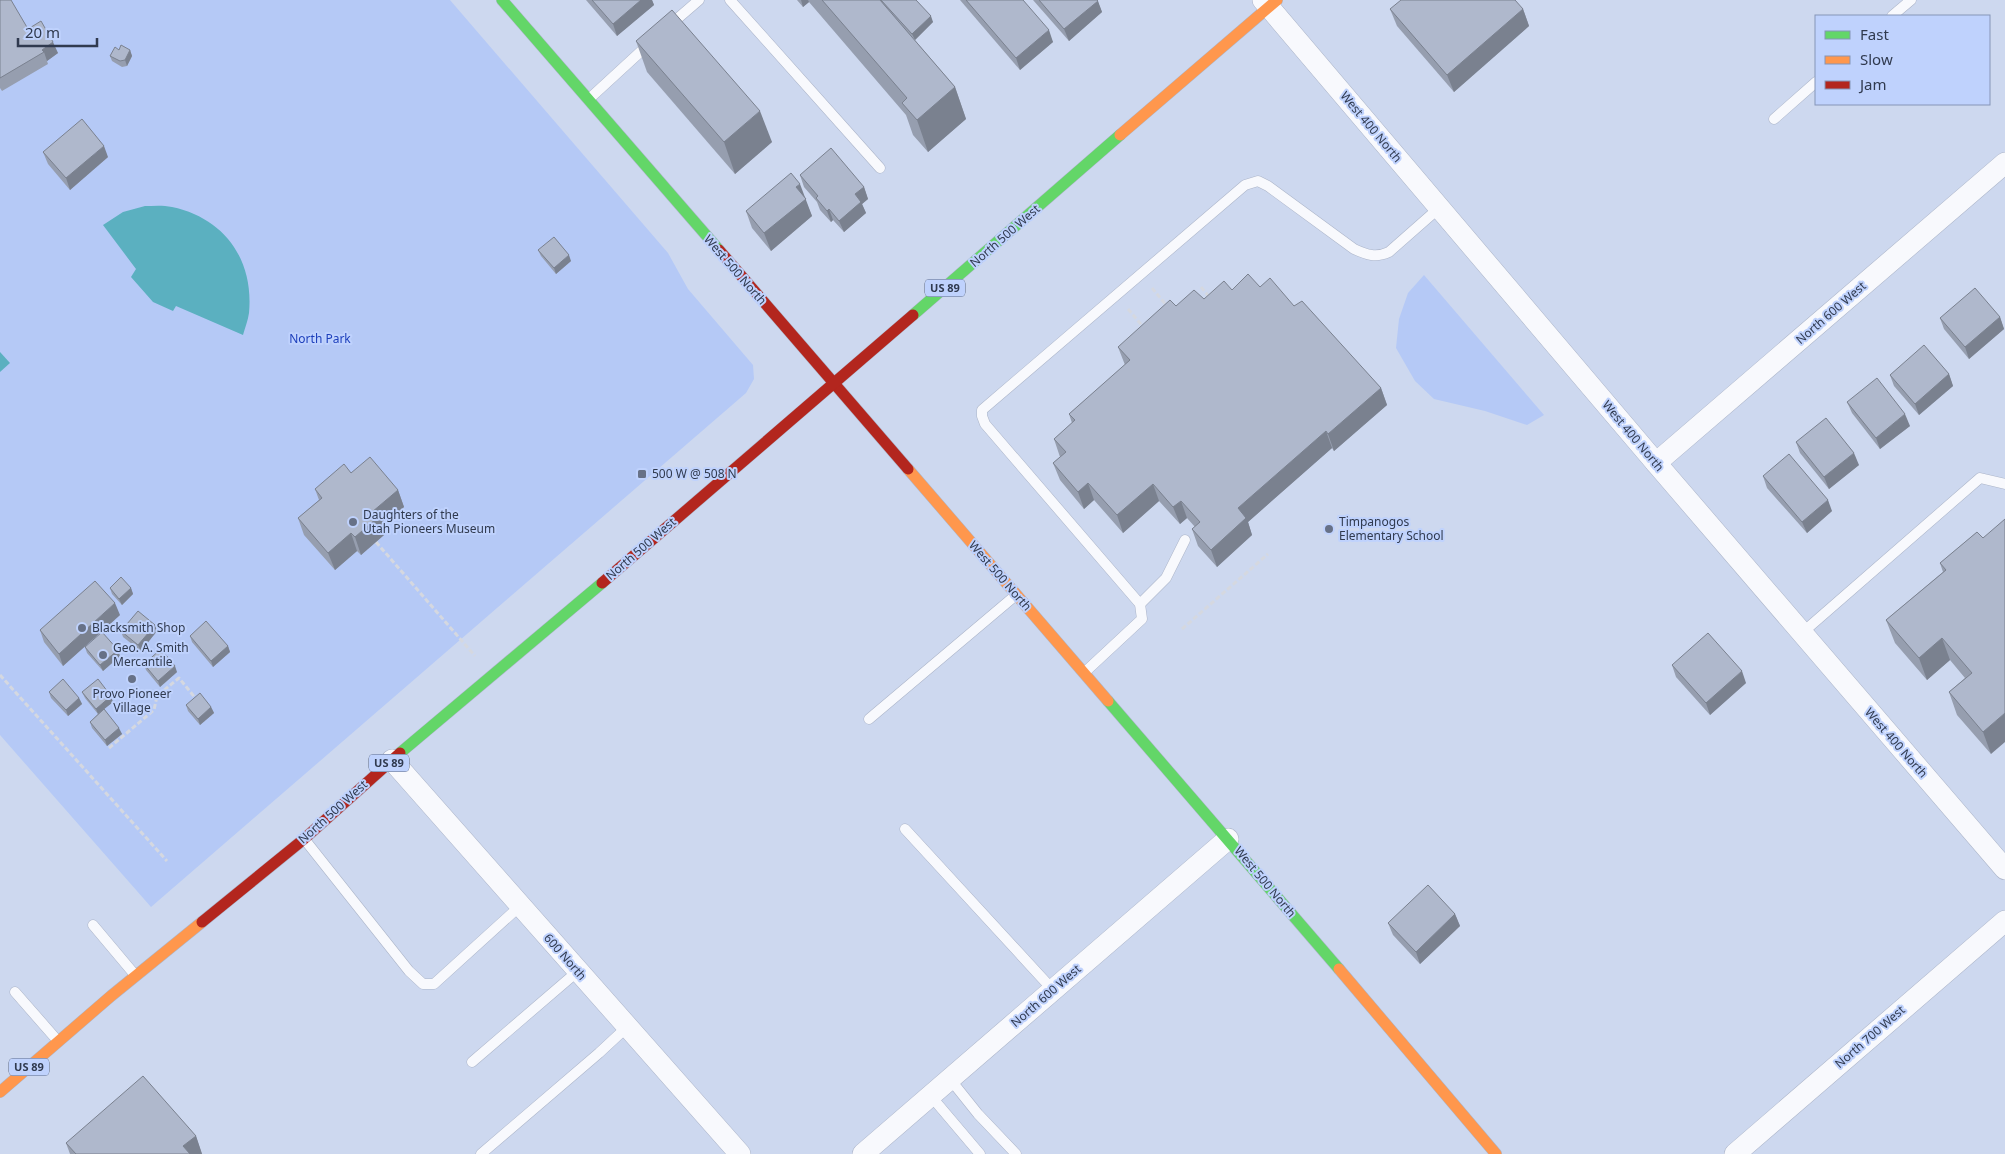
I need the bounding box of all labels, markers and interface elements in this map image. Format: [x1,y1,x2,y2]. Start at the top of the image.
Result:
scale bar [18,15,96,47]
legend [1815,15,1990,105]
text: 20 m [25,22,60,42]
text: Fast [1860,24,1889,44]
text: Slow [1860,49,1893,69]
text: Jam [1858,74,1887,94]
street label: West 400 North [1337,88,1406,166]
street label: North 500 West [966,200,1044,271]
street label: West 500 North [700,231,771,308]
street label: North 600 West [1792,277,1870,348]
road number: US 89 [925,280,965,296]
park label: North Park [289,330,351,347]
street label: West 400 North [1599,397,1668,475]
place label: 500 W @ 508 N [652,465,737,482]
marker: 500 W @ 508 N [636,468,648,480]
place label: Daughters of the Utah Pioneers Museum [363,506,495,537]
street label: North 500 West [602,513,680,584]
place label: Timpanogos Elementary School [1339,513,1444,544]
marker: Daughters of the Utah Pioneers Museum [347,516,359,528]
marker: Timpanogos Elementary School [1323,523,1335,535]
street label: West 500 North [965,537,1036,614]
place label: Blacksmith Shop [92,619,185,636]
marker: Blacksmith Shop [76,622,88,634]
place label: Geo. A. Smith Mercantile [113,639,189,670]
marker: Geo. A. Smith Mercantile [97,649,109,661]
marker: Provo Pioneer Village [126,673,138,685]
place label: Provo Pioneer Village [93,685,172,716]
street label: West 400 North [1861,704,1932,781]
road number: US 89 [369,754,409,771]
street label: North 500 West [294,776,371,847]
street label: West 500 North [1231,843,1300,921]
street label: 600 North [540,930,590,984]
street label: North 600 West [1007,960,1085,1031]
street label: North 700 West [1831,1001,1909,1072]
road number: US 89 [9,1058,49,1076]

